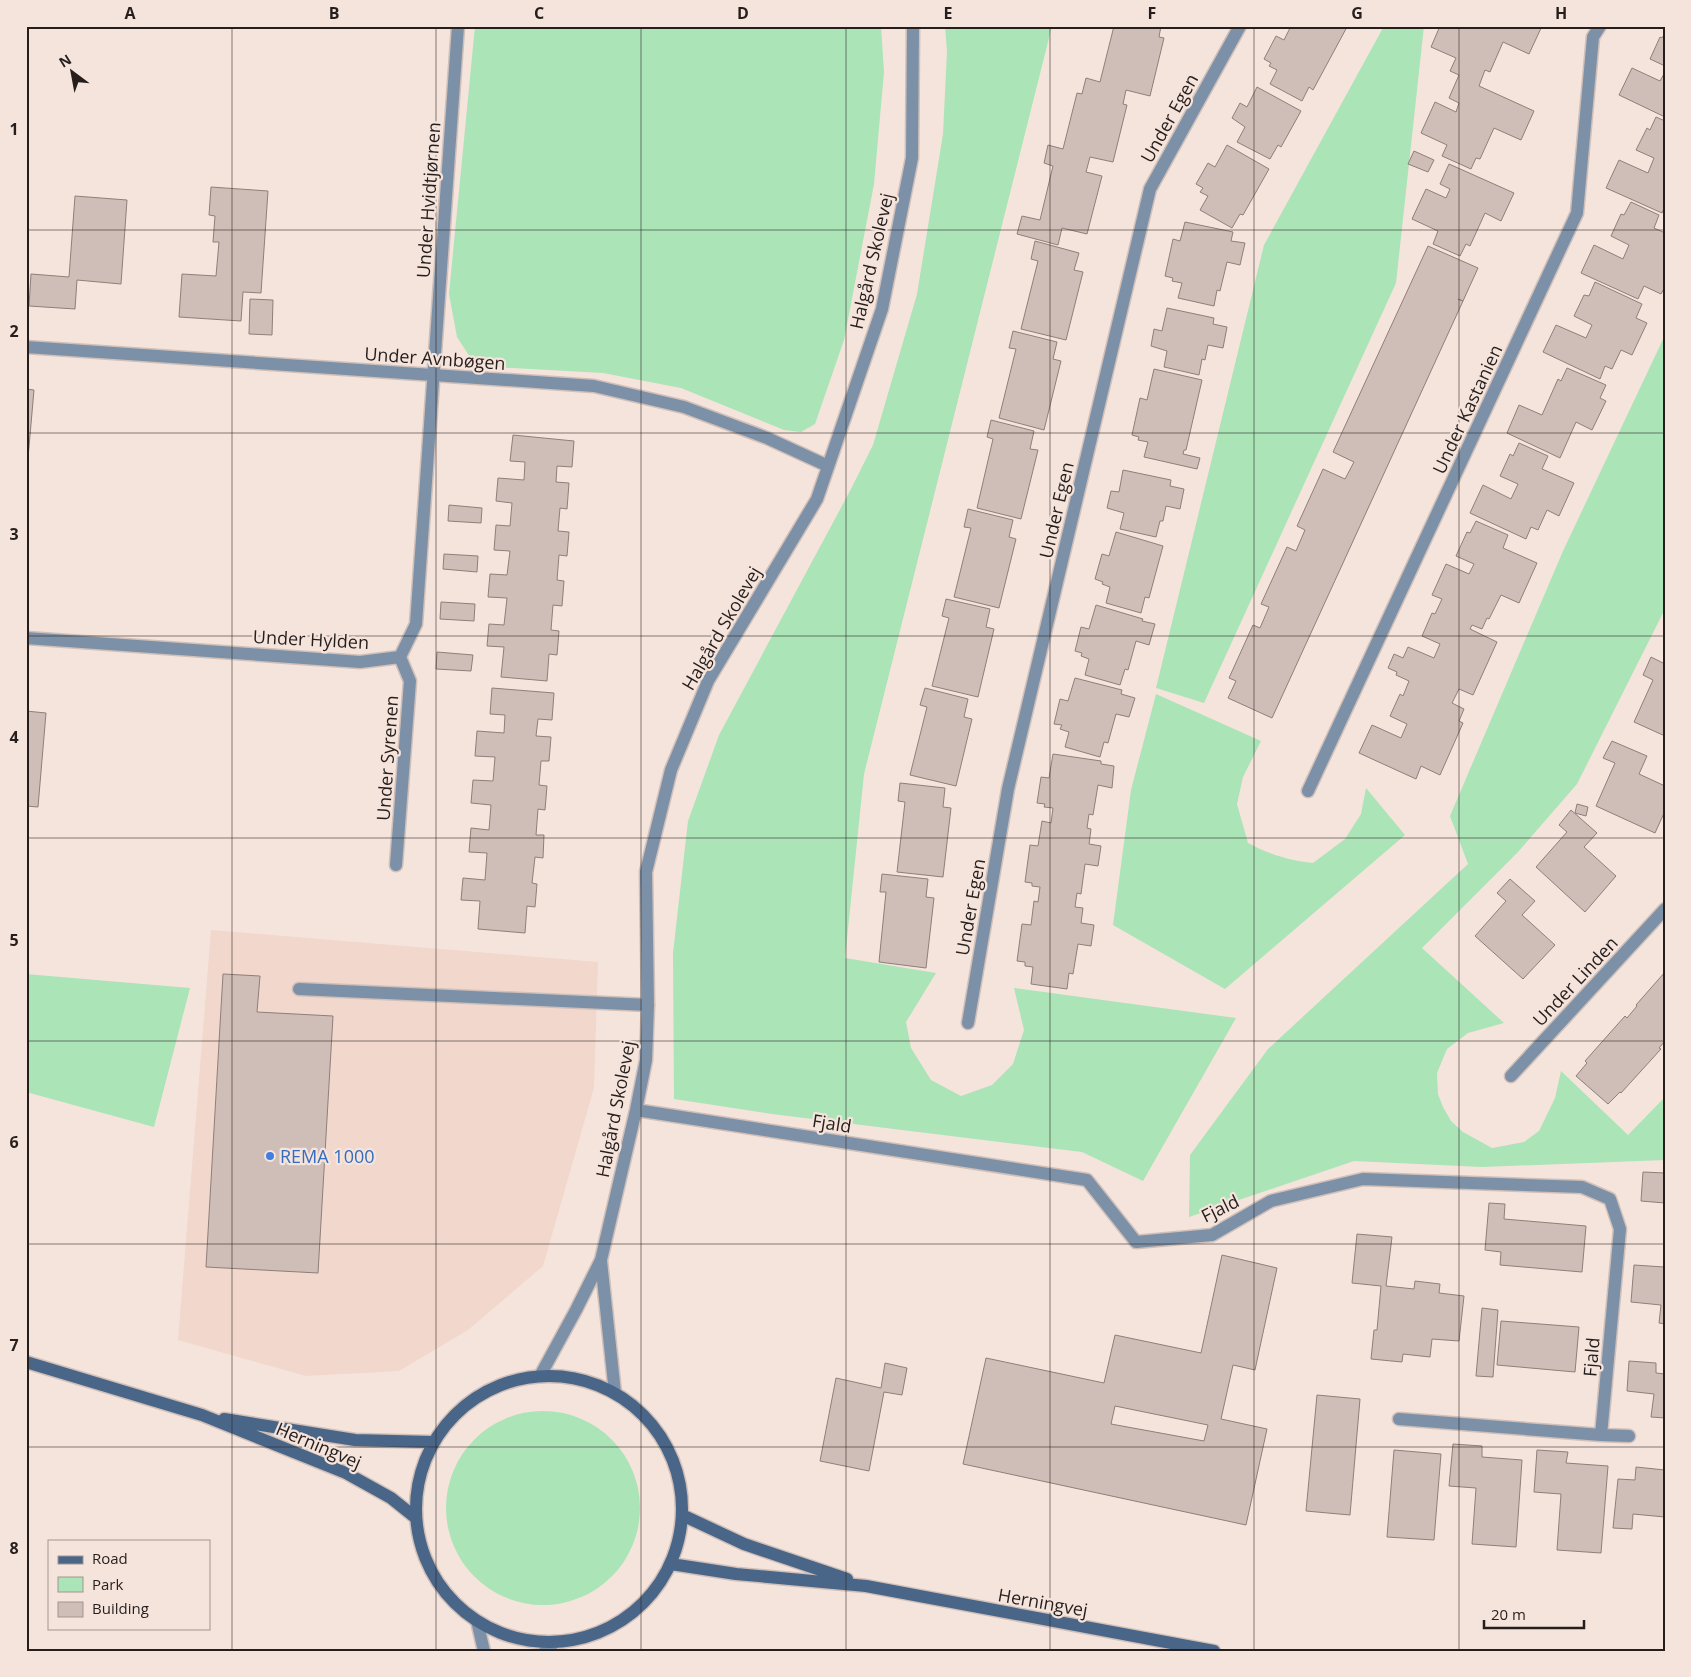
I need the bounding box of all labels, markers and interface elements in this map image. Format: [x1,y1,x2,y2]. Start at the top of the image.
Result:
text: A [124,2,136,24]
text: B [329,2,339,24]
text: C [534,2,544,24]
text: D [737,2,749,24]
text: E [944,2,953,24]
text: F [1148,2,1156,24]
text: G [1351,2,1363,24]
text: H [1555,2,1567,24]
north arrow [48,48,98,98]
text: N [55,49,75,72]
street label: Under Egen [1135,69,1203,167]
text: 1 [9,118,19,140]
street label: Under Hvidtjørnen [411,121,445,279]
street label: Halgård Skolevej [844,191,898,331]
text: 2 [9,320,19,342]
street label: Under Kastanien [1427,340,1507,478]
street label: Under Avnbøgen [364,341,506,375]
street label: Under Egen [1033,459,1079,561]
text: 3 [9,523,19,545]
street label: Halgård Skolevej [676,562,766,694]
street label: Under Hylden [252,624,370,654]
street label: Under Syrenen [371,694,403,822]
text: 4 [9,726,19,748]
street label: Under Egen [950,857,990,957]
text: 5 [9,929,19,951]
street label: Under Linden [1527,931,1623,1031]
street label: Halgård Skolevej [590,1038,640,1180]
street label: Fjald [811,1108,853,1138]
text: 6 [9,1131,19,1153]
place label: REMA 1000 [280,1144,375,1168]
marker: REMA 1000 [264,1150,276,1162]
street label: Fjald [1197,1189,1243,1227]
text: 7 [9,1334,19,1356]
street label: Fjald [1577,1336,1605,1378]
street label: Herningvej [273,1416,365,1474]
text: 8 [9,1537,19,1559]
legend [48,1540,210,1630]
text: Road [92,1548,128,1568]
text: Park [92,1574,123,1594]
street label: Herningvej [996,1582,1090,1622]
scale bar [1484,1597,1584,1629]
text: Building [92,1598,149,1618]
text: 20 m [1491,1604,1526,1624]

